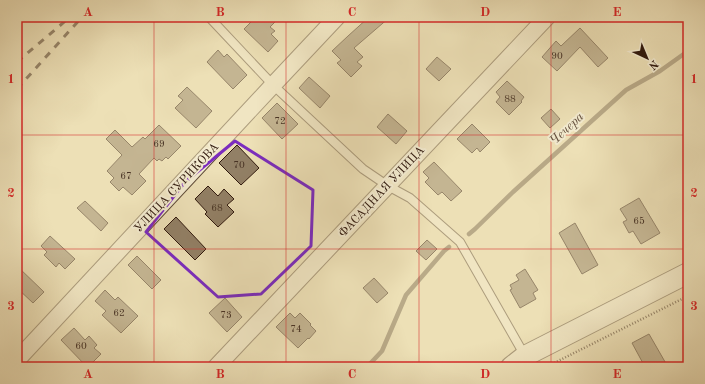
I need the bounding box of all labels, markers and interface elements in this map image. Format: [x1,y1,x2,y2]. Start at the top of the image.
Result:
text: A [83,6,93,19]
text: B [215,6,225,19]
text: C [348,6,356,19]
text: D [480,6,490,19]
text: E [613,6,622,19]
north arrow [627,38,667,78]
house number: 90 [551,51,563,61]
text: N [646,57,660,71]
text: 1 [7,73,15,86]
text: 1 [690,73,698,86]
house number: 88 [504,94,516,104]
water label: Чечера [548,110,586,148]
house number: 72 [274,116,286,126]
house number: 69 [153,139,165,149]
street label: УЛИЦА СУРИКОВА [132,141,222,235]
street label: ФАСАДНАЯ УЛИЦА [337,144,427,240]
house number: 70 [233,160,245,170]
house number: 67 [120,171,132,181]
text: 2 [7,187,15,200]
text: 2 [690,187,698,200]
house number: 68 [211,203,223,213]
house number: 65 [633,216,645,226]
text: 3 [7,300,15,313]
text: 3 [690,300,698,313]
house number: 62 [113,308,125,318]
house number: 73 [220,310,232,320]
house number: 74 [290,324,302,334]
house number: 60 [75,341,87,351]
text: A [83,368,93,381]
text: B [215,368,225,381]
text: C [348,368,356,381]
text: D [480,368,490,381]
text: E [613,368,622,381]

